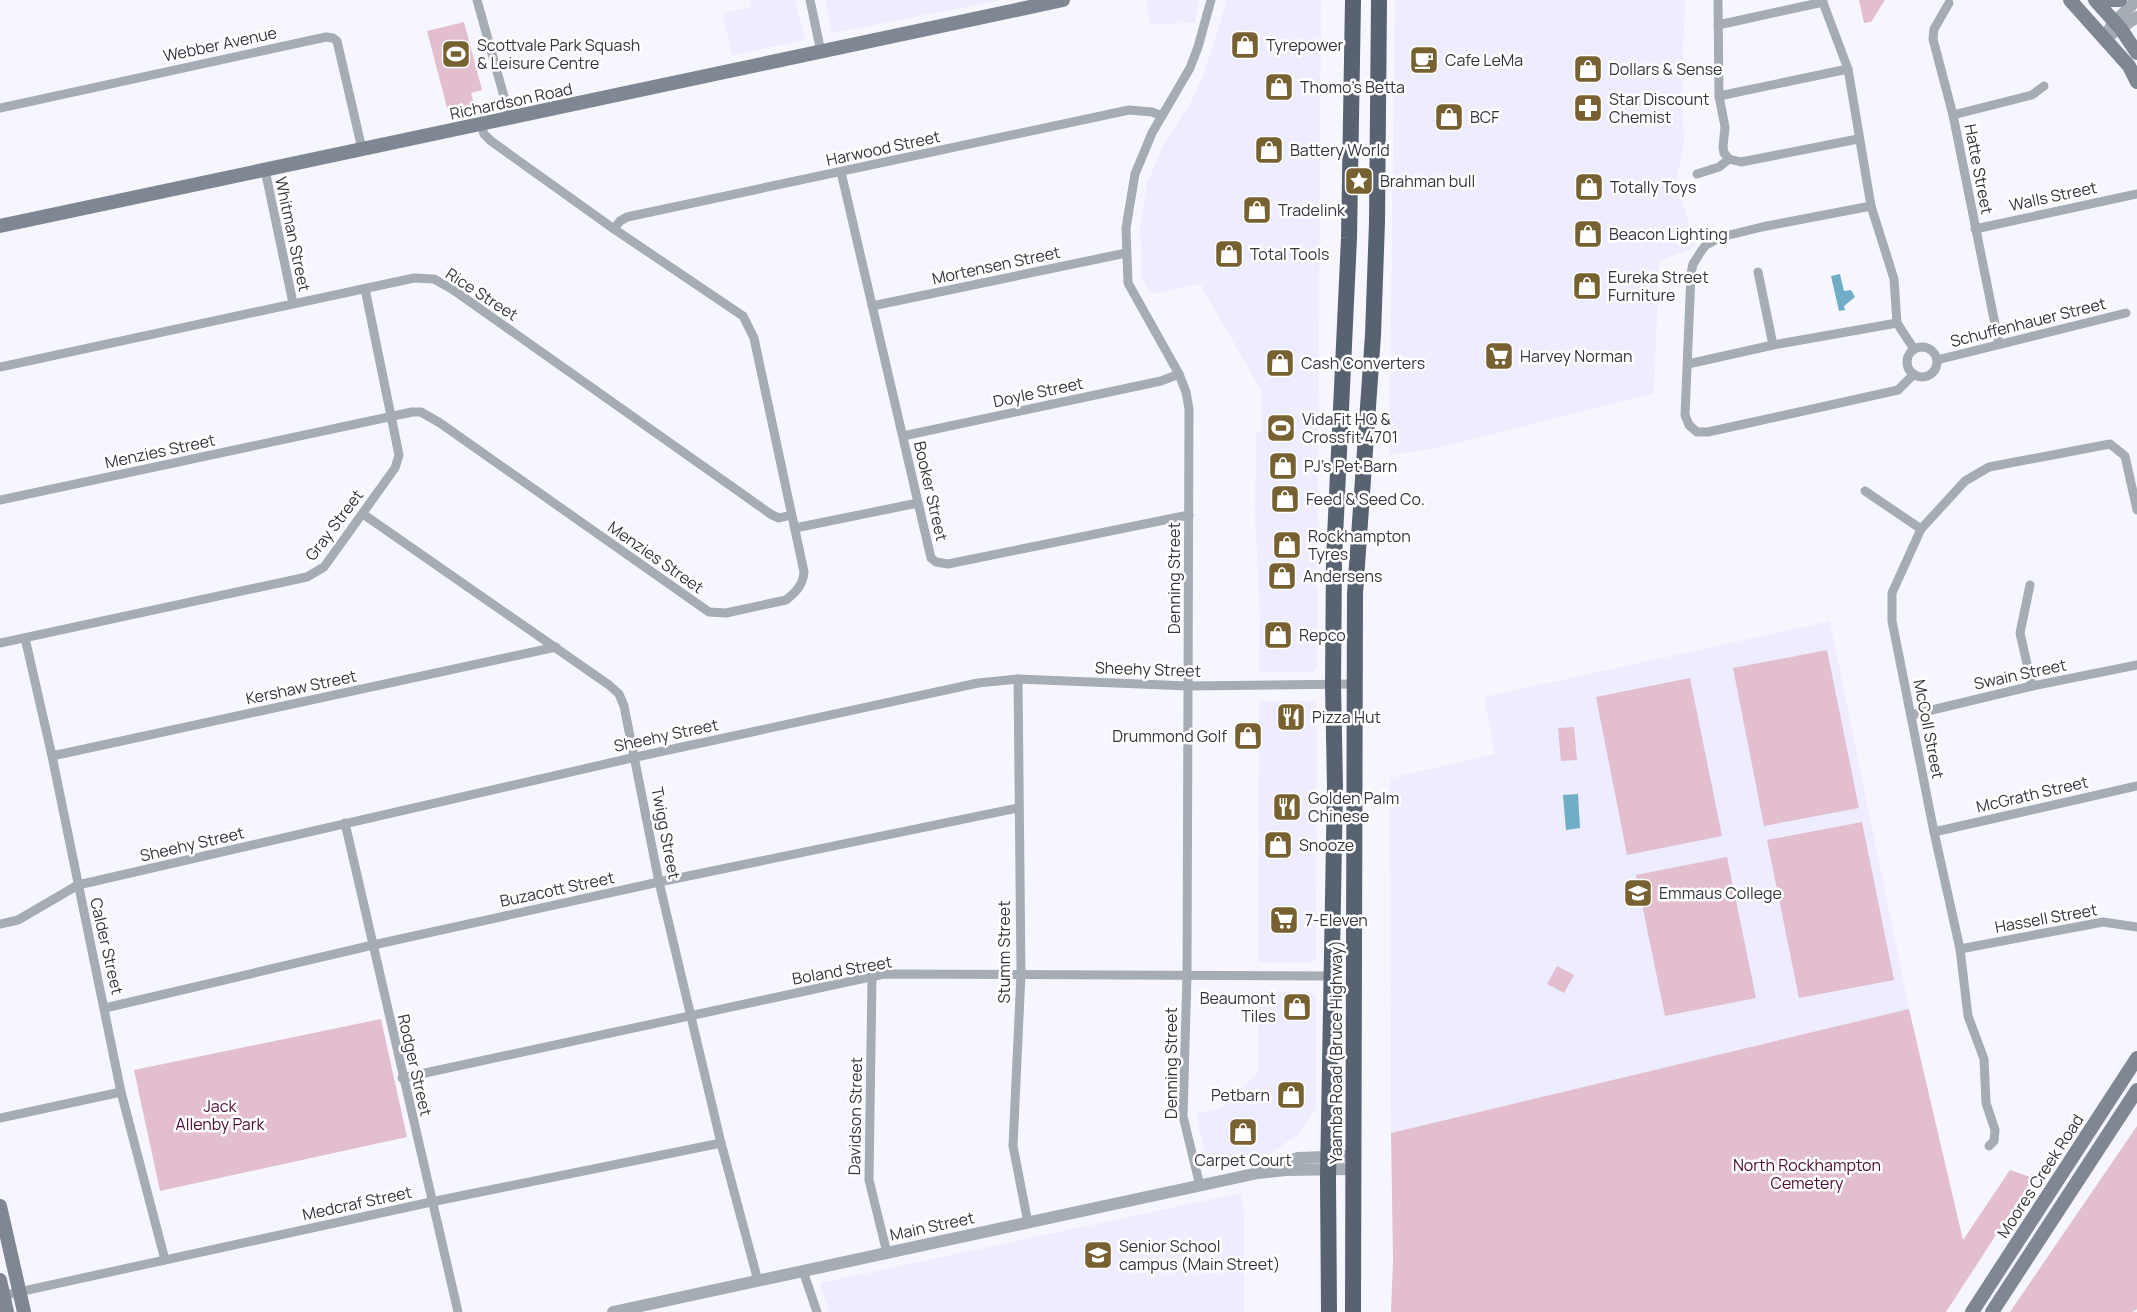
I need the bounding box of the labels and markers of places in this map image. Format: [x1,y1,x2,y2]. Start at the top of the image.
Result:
shop icon: Tyrepower [1229,29,1261,61]
place label: Scottvale Park Squash & Leisure Centre [477,34,640,74]
place label: Tyrepower [1266,34,1344,56]
sports icon: Scottvale Park Squash & Leisure Centre [440,38,472,70]
cafe icon: Cafe LeMa [1408,44,1440,76]
place label: Cafe LeMa [1445,49,1523,71]
shop icon: Dollars & Sense [1572,53,1604,85]
place label: Dollars & Sense [1609,58,1722,80]
shop icon: Thomo's Betta [1263,71,1295,103]
place label: Thomo's Betta [1300,76,1405,98]
place label: Star Discount Chemist [1609,88,1710,128]
pharmacy icon: Star Discount Chemist [1572,92,1604,124]
shop icon: BCF [1433,101,1465,133]
place label: BCF [1470,106,1499,128]
shop icon: Battery World [1253,134,1285,166]
place label: Battery World [1290,139,1390,161]
place icon: Brahman bull [1343,165,1375,197]
place label: Brahman bull [1380,170,1475,192]
shop icon: Totally Toys [1573,171,1605,203]
place label: Totally Toys [1610,176,1696,198]
shop icon: Tradelink [1241,194,1273,226]
place label: Tradelink [1278,199,1346,221]
shop icon: Beacon Lighting [1572,218,1604,250]
place label: Beacon Lighting [1609,223,1728,245]
shop icon: Total Tools [1213,238,1245,270]
place label: Total Tools [1250,243,1329,265]
place label: Eureka Street Furniture [1608,266,1709,306]
shop icon: Eureka Street Furniture [1571,270,1603,302]
supermarket icon: Harvey Norman [1483,340,1515,372]
place label: Harvey Norman [1520,345,1632,367]
shop icon: Cash Converters [1264,347,1296,379]
place label: Cash Converters [1301,352,1425,374]
place label: VidaFit HQ & Crossfit 4701 [1302,408,1398,448]
sports icon: VidaFit HQ & Crossfit 4701 [1265,412,1297,444]
shop icon: PJ's Pet Barn [1267,450,1299,482]
place label: PJ's Pet Barn [1304,455,1397,477]
shop icon: Feed & Seed Co. [1269,483,1301,515]
place label: Feed & Seed Co. [1306,488,1425,510]
place label: Rockhampton Tyres [1308,525,1411,565]
shop icon: Rockhampton Tyres [1271,529,1303,561]
shop icon: Andersens [1266,560,1298,592]
place label: Andersens [1303,565,1382,587]
shop icon: Repco [1262,619,1294,651]
place label: Repco [1299,624,1346,646]
restaurant icon: Pizza Hut [1275,701,1307,733]
place label: Pizza Hut [1312,706,1381,728]
shop icon: Drummond Golf [1232,720,1264,752]
place label: Drummond Golf [1112,725,1227,747]
place label: Golden Palm Chinese [1308,787,1399,827]
restaurant icon: Golden Palm Chinese [1271,791,1303,823]
shop icon: Snooze [1262,829,1294,861]
place label: Snooze [1299,834,1354,856]
school or university icon: Emmaus College [1622,877,1654,909]
place label: Emmaus College [1659,882,1782,904]
supermarket icon: 7-Eleven [1268,904,1300,936]
place label: 7-Eleven [1305,909,1368,931]
place label: Beaumont Tiles [1200,987,1276,1027]
shop icon: Beaumont Tiles [1281,991,1313,1023]
shop icon: Petbarn [1275,1079,1307,1111]
place label: Petbarn [1211,1084,1270,1106]
shop icon: Carpet Court [1227,1116,1259,1148]
place label: Carpet Court [1194,1149,1292,1171]
place label: Senior School campus (Main Street) [1119,1235,1280,1275]
school or university icon: Senior School campus (Main Street) [1082,1239,1114,1271]

